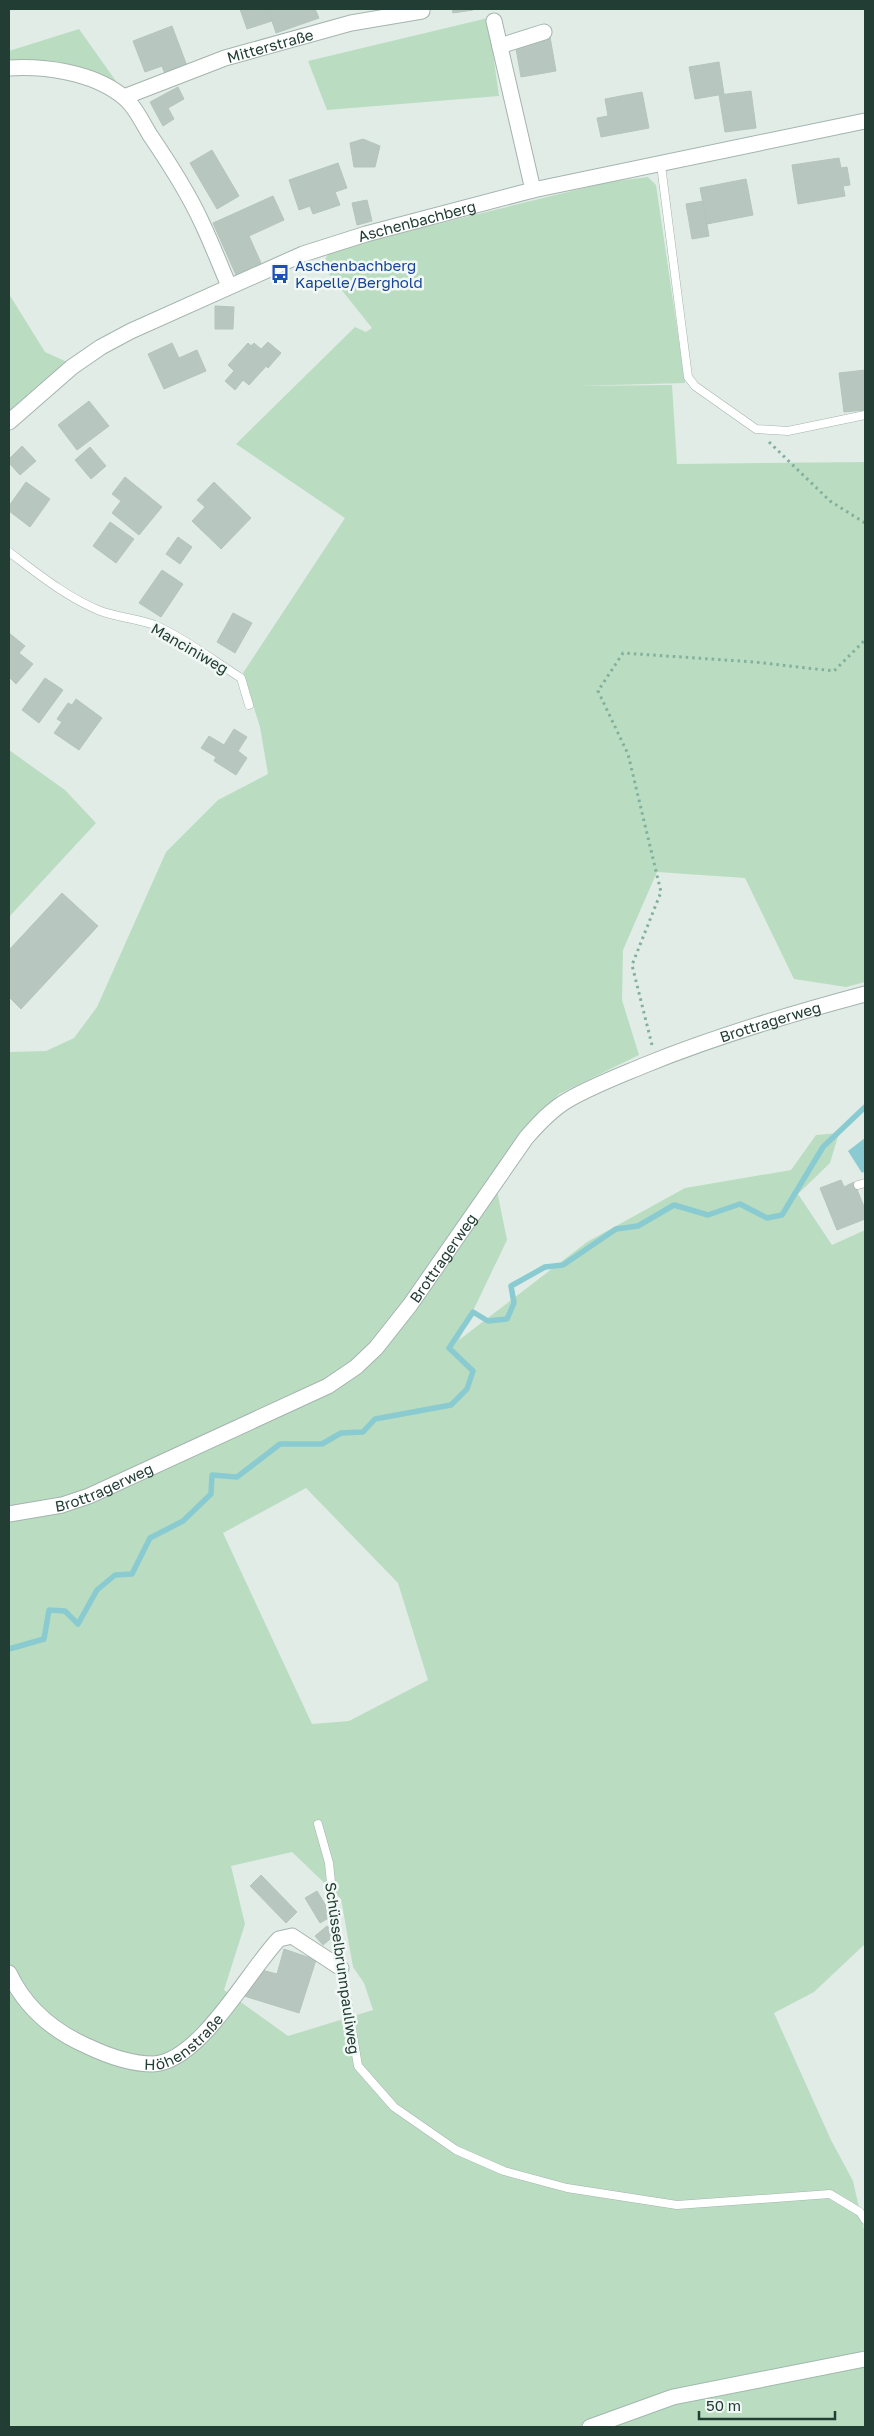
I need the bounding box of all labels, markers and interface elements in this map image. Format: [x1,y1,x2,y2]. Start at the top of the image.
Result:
street label: Mitterstraße [225,25,316,66]
street label: Aschenbachberg [356,196,478,245]
place label: Aschenbachberg Kapelle/Berghold [295,256,423,291]
bus stop icon: Aschenbachberg Kapelle/Berghold [269,263,291,285]
street label: Manciniweg [148,619,232,677]
street label: Brottragerweg [717,998,823,1046]
street label: Brottragerweg [405,1210,480,1306]
street label: Brottragerweg [53,1459,156,1515]
street label: Schüsselbrunnpauliweg [322,1881,364,2055]
street label: Höhenstraße [144,2010,227,2073]
scale bar [699,2388,835,2420]
text: 50 m [706,2396,741,2414]

